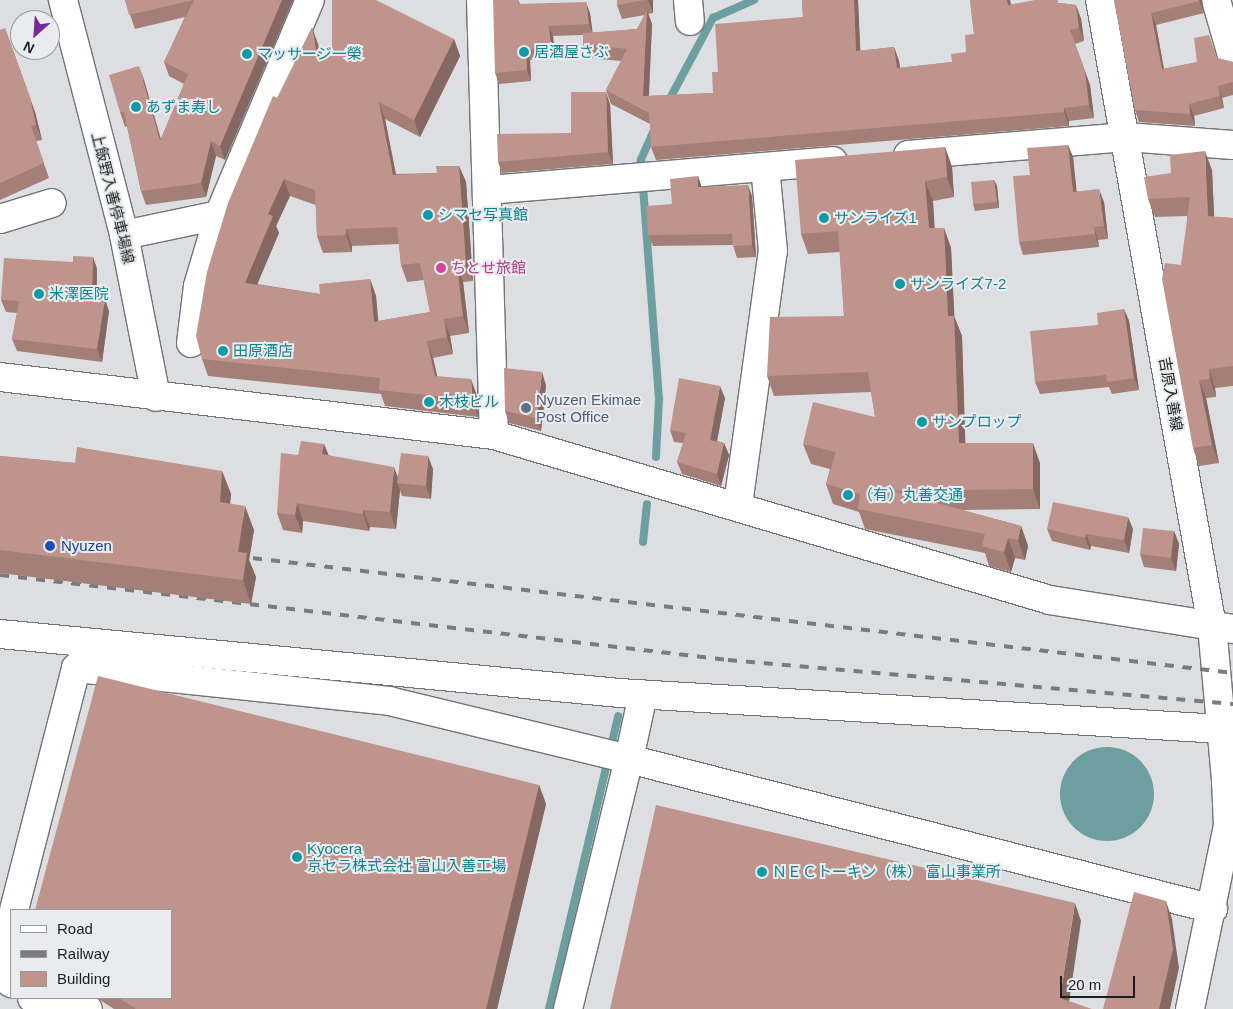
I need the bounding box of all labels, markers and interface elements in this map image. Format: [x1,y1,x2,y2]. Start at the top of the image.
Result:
north arrow [10,10,60,60]
text: N [21,38,37,57]
place label: 居酒屋さぶ [534,43,609,61]
place label: マッサージ一榮 [257,45,362,63]
marker: 居酒屋さぶ [518,46,530,58]
marker: マッサージ一榮 [241,48,253,60]
place label: あずま寿し [146,98,221,116]
marker: あずま寿し [130,101,142,113]
street label: 上飯野入善停車場線 [88,130,138,266]
place label: シマセ写真館 [438,206,528,224]
marker: シマセ写真館 [422,209,434,221]
place label: サンライズ1 [834,209,917,227]
marker: サンライズ1 [818,212,830,224]
place label: ちとせ旅館 [451,259,526,277]
marker: ちとせ旅館 [435,262,447,274]
place label: サンライズ7-2 [910,275,1007,293]
marker: サンライズ7-2 [894,278,906,290]
place label: 米澤医院 [49,285,109,303]
marker: 米澤医院 [33,288,45,300]
place label: 田原酒店 [233,342,293,360]
marker: 田原酒店 [217,345,229,357]
street label: 吉原入善線 [1156,356,1186,432]
place label: Nyuzen Ekimae Post Office [536,390,641,425]
place label: 木枝ビル [439,393,499,411]
marker: 木枝ビル [423,396,435,408]
marker: Nyuzen Ekimae Post Office [520,402,532,414]
place label: サンプロップ [932,413,1022,431]
marker: サンプロップ [916,416,928,428]
place label: （有）丸善交通 [858,486,963,504]
marker: （有）丸善交通 [842,489,854,501]
place label: Nyuzen [61,537,112,555]
marker: Nyuzen [43,539,57,553]
place label: Kyocera 京セラ株式会社 富山入善工場 [307,839,506,874]
marker: Kyocera 京セラ株式会社 富山入善工場 [291,851,303,863]
place label: ＮＥＣトーキン（株） 富山事業所 [772,863,1001,881]
marker: ＮＥＣトーキン（株） 富山事業所 [756,866,768,878]
legend [10,909,172,999]
text: Road [57,920,93,937]
text: Railway [57,945,110,962]
scale bar [1063,966,1138,998]
text: Building [57,970,110,987]
text: 20 m [1068,976,1101,993]

